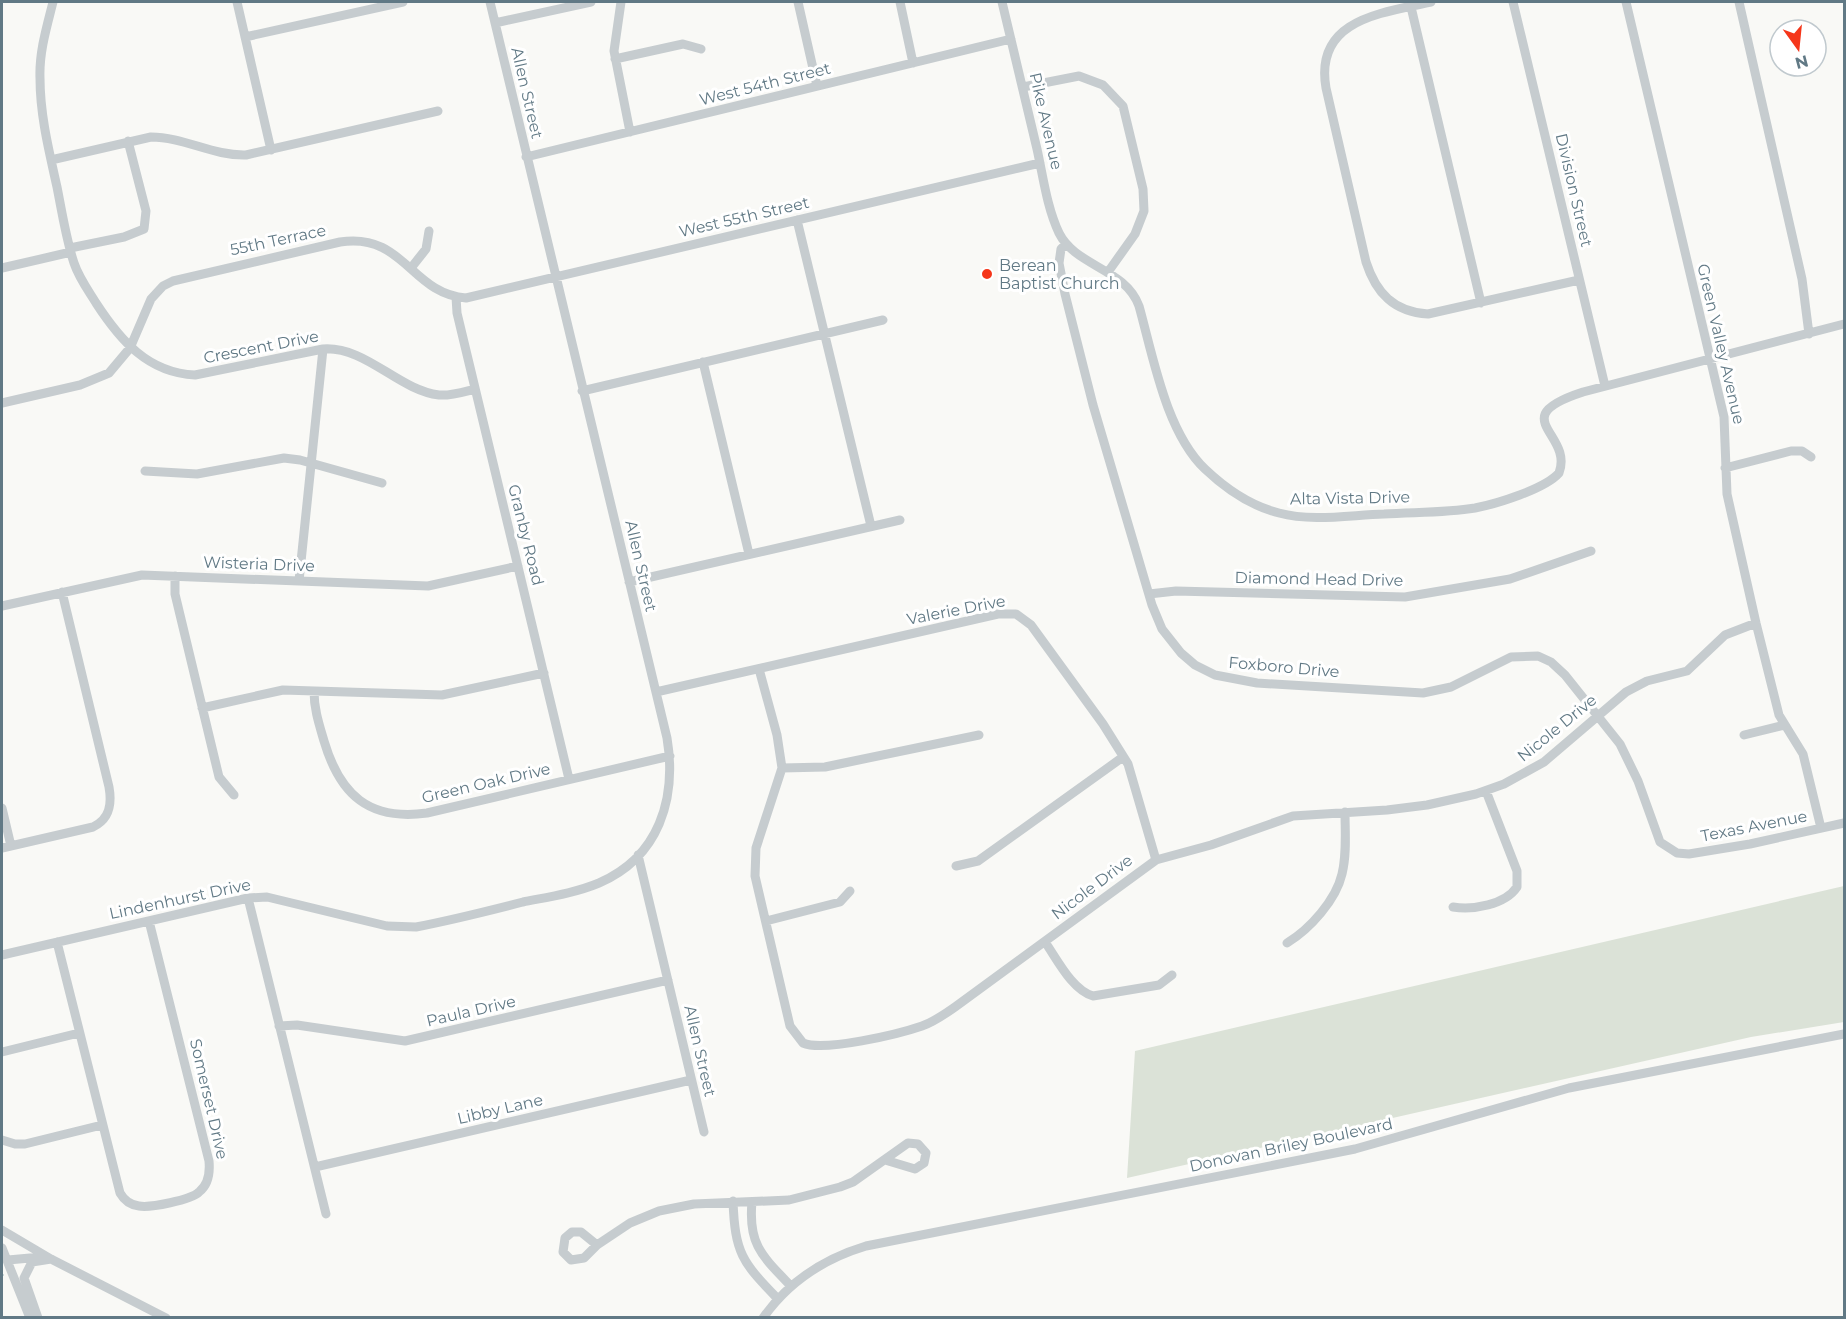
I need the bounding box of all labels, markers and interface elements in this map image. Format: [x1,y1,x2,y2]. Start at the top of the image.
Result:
north arrow [1768,18,1828,78]
street label: Allen Street [507,45,547,141]
text: N [1793,51,1810,73]
street label: West 54th Street [697,58,833,109]
street label: Pike Avenue [1026,71,1066,171]
street label: Division Street [1552,131,1596,249]
street label: West 55th Street [677,193,811,241]
street label: 55th Terrace [228,221,328,259]
place label: Berean Baptist Church [999,256,1119,293]
street label: Green Valley Avenue [1693,262,1749,426]
marker: Berean Baptist Church [980,267,994,281]
street label: Crescent Drive [202,327,320,367]
street label: Granby Road [504,482,548,588]
street label: Alta Vista Drive [1290,487,1410,509]
street label: Allen Street [621,518,661,614]
street label: Wisteria Drive [203,553,315,575]
street label: Diamond Head Drive [1235,568,1403,590]
street label: Valerie Drive [905,591,1007,629]
street label: Foxboro Drive [1228,653,1340,681]
street label: Nicole Drive [1514,690,1600,766]
street label: Green Oak Drive [420,759,552,807]
street label: Texas Avenue [1699,806,1809,846]
street label: Nicole Drive [1048,850,1136,924]
street label: Lindenhurst Drive [107,875,253,923]
street label: Paula Drive [424,991,518,1031]
street label: Allen Street [680,1003,720,1099]
street label: Somerset Drive [186,1037,232,1161]
street label: Libby Lane [455,1090,545,1128]
street label: Donovan Briley Boulevard [1188,1114,1394,1176]

